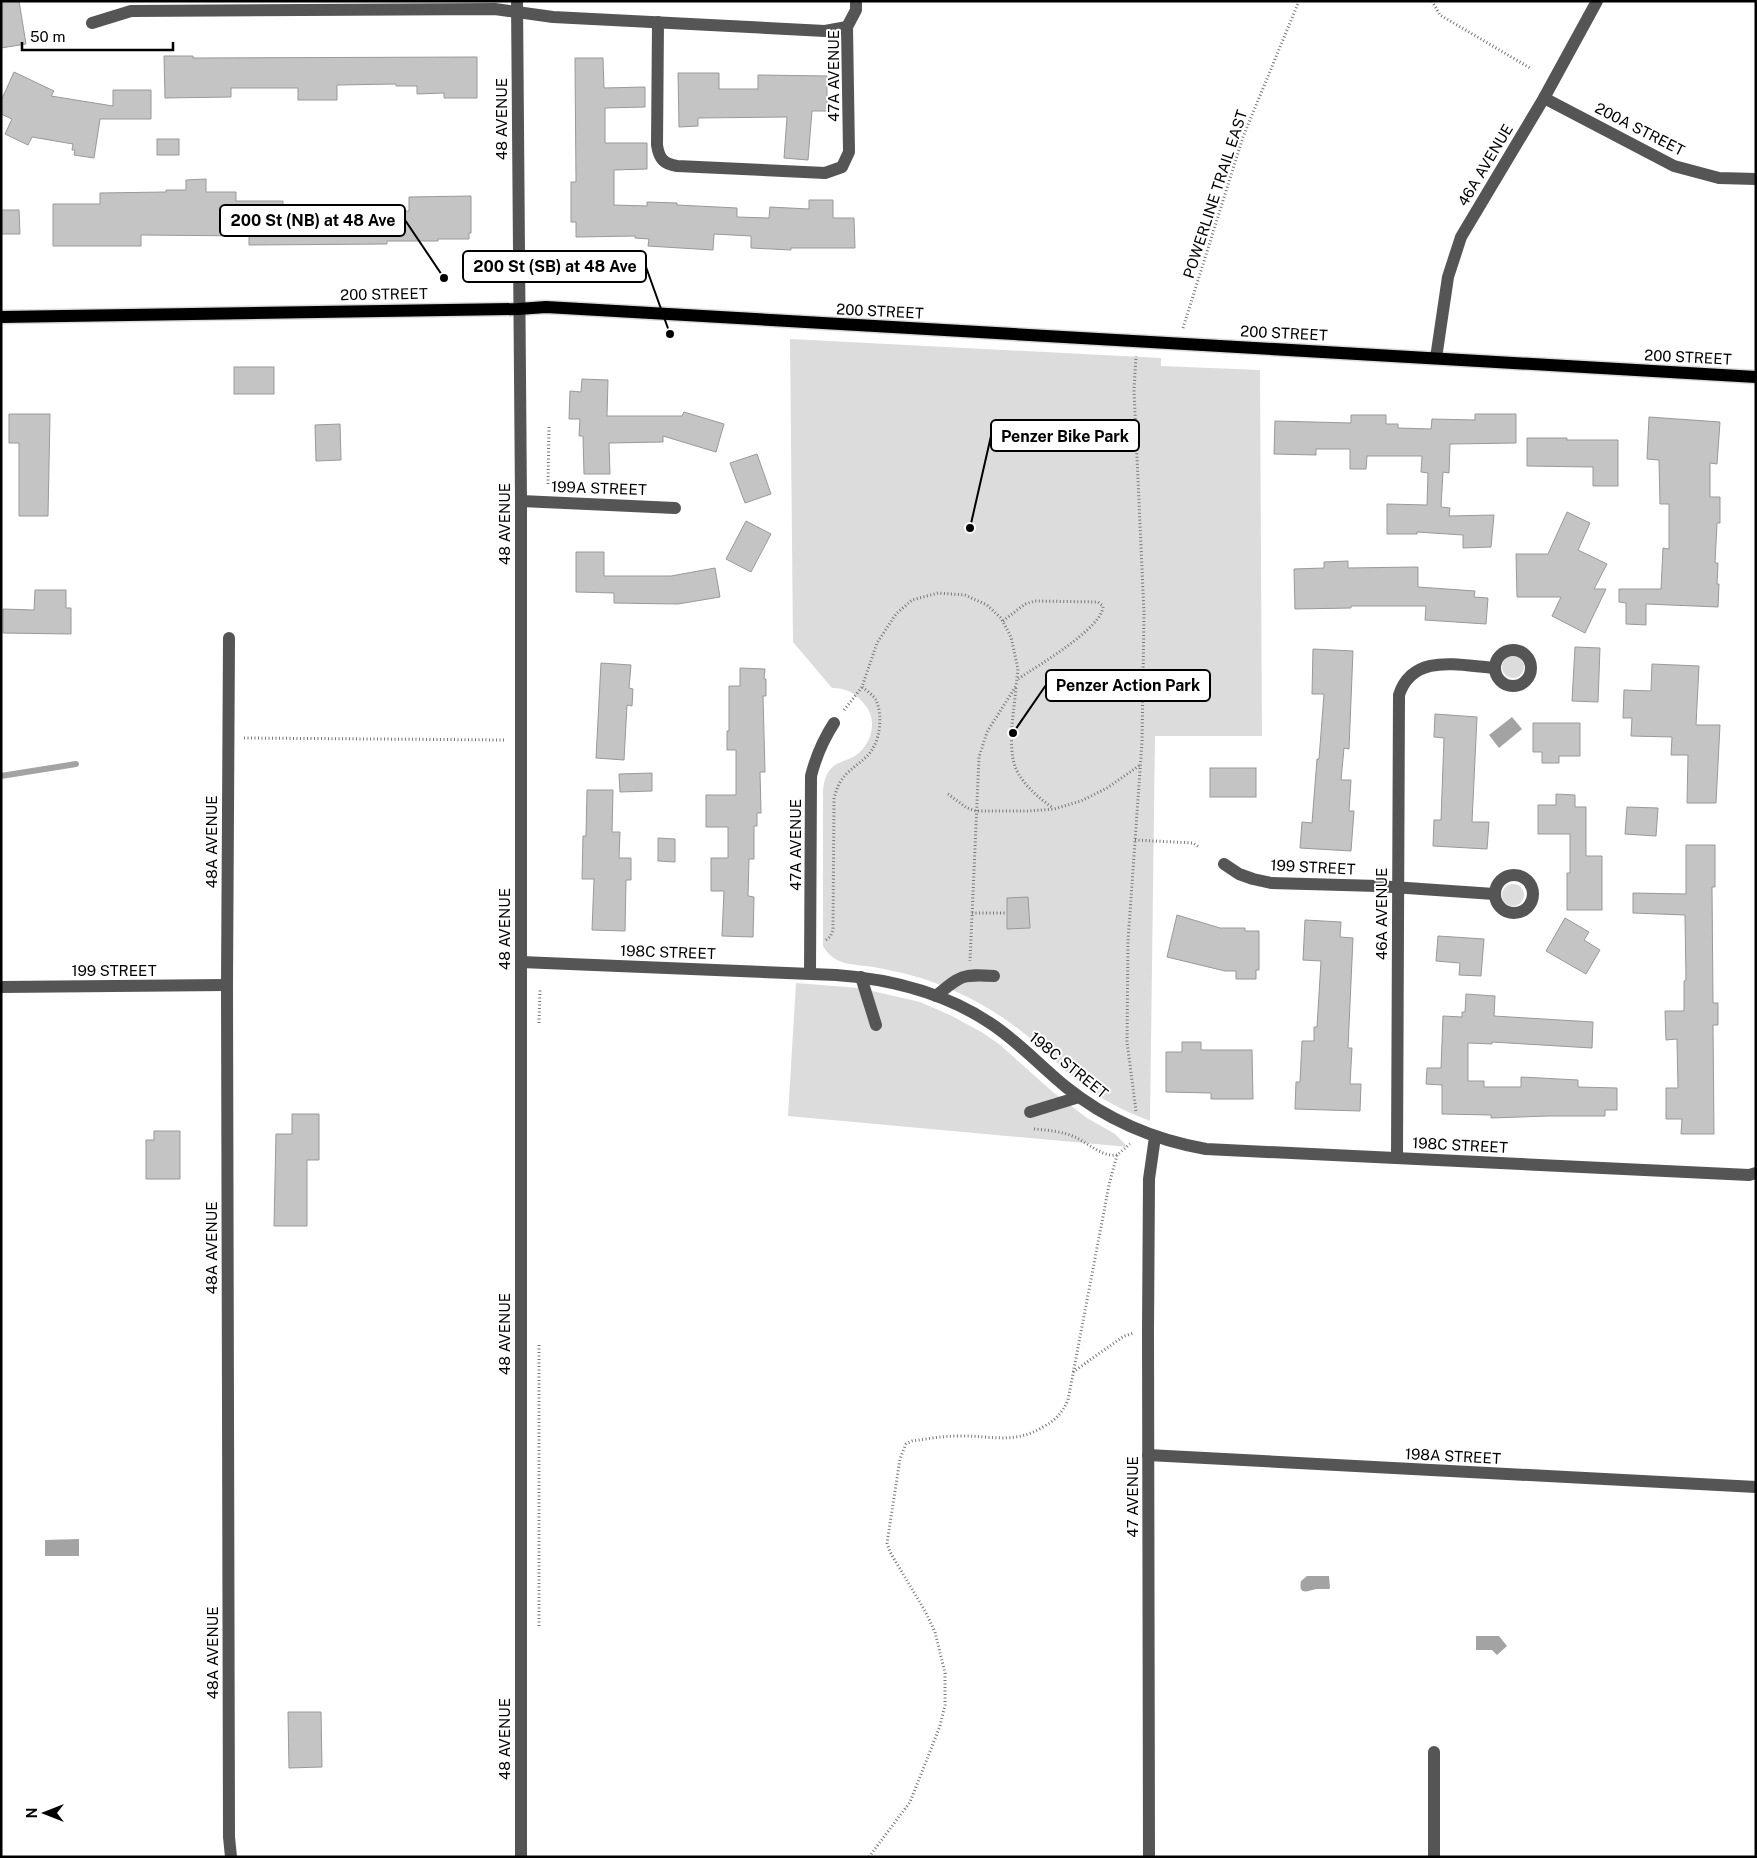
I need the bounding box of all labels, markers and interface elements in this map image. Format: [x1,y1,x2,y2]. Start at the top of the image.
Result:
scale bar [22,20,174,52]
text: 50 m [30,28,65,45]
street label: 47A AVENUE [825,30,842,122]
street label: 48 AVENUE [493,78,510,160]
street label: 200A STREET [1592,99,1688,159]
street label: POWERLINE TRAIL EAST [1180,108,1250,280]
street label: 46A AVENUE [1454,121,1516,209]
callout: 200 St (NB) at 48 Ave [220,205,405,236]
text: 200 St (NB) at 48 Ave [231,211,395,230]
callout: 200 St (SB) at 48 Ave [463,251,646,282]
text: 200 St (SB) at 48 Ave [473,257,637,276]
street label: 200 STREET [340,285,428,303]
street label: 200 STREET [836,300,924,322]
street label: 200 STREET [1240,322,1328,344]
street label: 200 STREET [1644,346,1732,368]
callout: Penzer Bike Park [991,420,1139,451]
text: Penzer Bike Park [1001,427,1129,446]
street label: 199A STREET [551,478,647,498]
street label: 48 AVENUE [496,483,513,565]
callout: Penzer Action Park [1046,670,1210,701]
text: Penzer Action Park [1056,676,1200,695]
street label: 48A AVENUE [203,796,220,888]
street label: 47A AVENUE [787,799,804,891]
street label: 199 STREET [1270,856,1356,878]
street label: 46A AVENUE [1373,868,1390,960]
street label: 48 AVENUE [496,888,513,970]
street label: 198C STREET [620,942,716,962]
street label: 199 STREET [71,962,157,979]
street label: 198C STREET [1026,1028,1112,1102]
street label: 198C STREET [1412,1134,1508,1156]
street label: 48A AVENUE [203,1202,220,1294]
street label: 48 AVENUE [496,1293,513,1375]
street label: 198A STREET [1405,1445,1502,1467]
street label: 47 AVENUE [1124,1456,1141,1538]
street label: 48A AVENUE [204,1607,221,1699]
street label: 48 AVENUE [496,1698,513,1780]
north arrow [20,1788,70,1838]
text: N [24,1808,40,1818]

